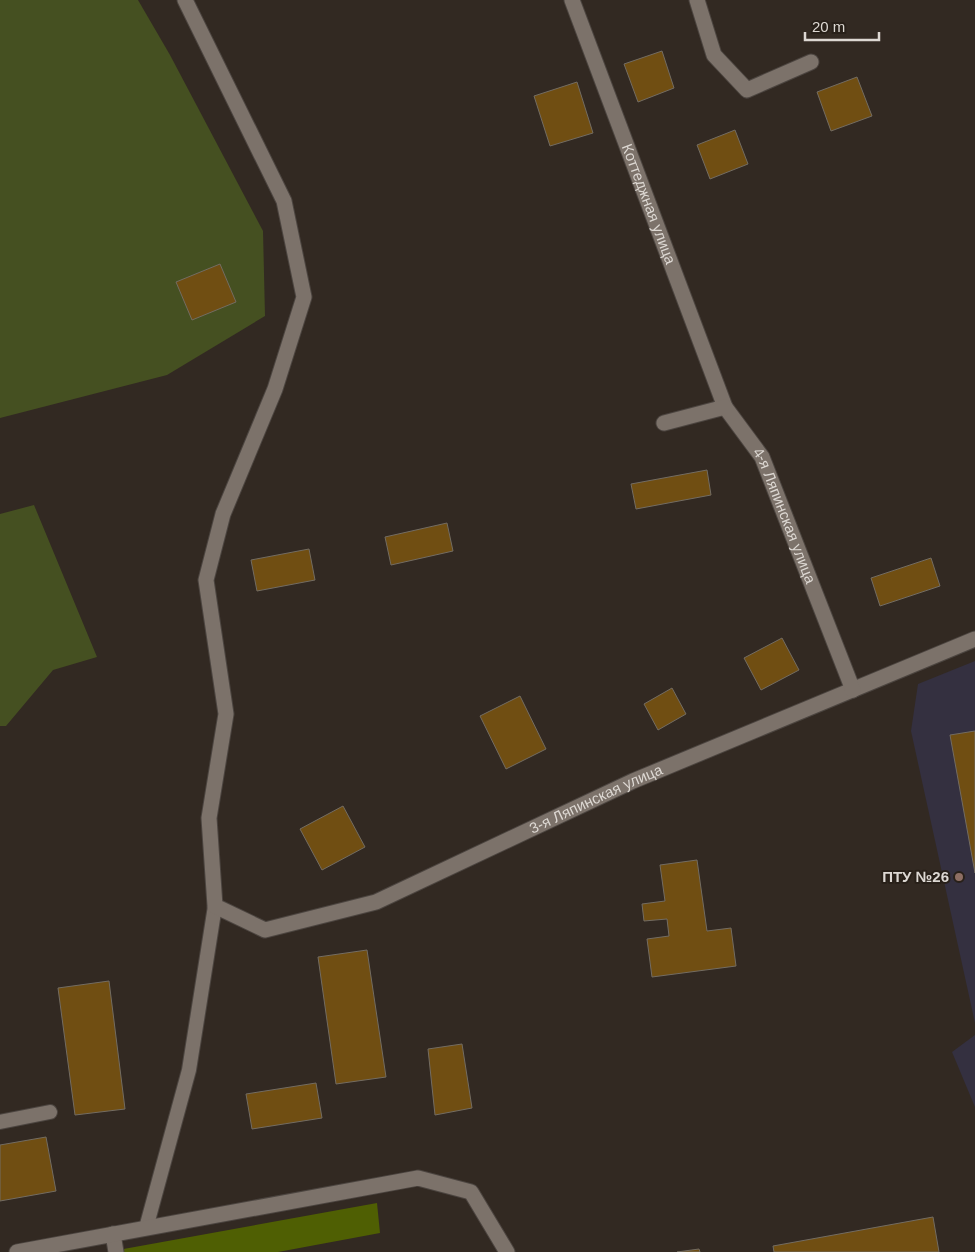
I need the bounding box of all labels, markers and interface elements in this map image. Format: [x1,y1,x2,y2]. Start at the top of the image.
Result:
scale bar [805,10,879,42]
text: 20 m [812,18,845,35]
street label: Коттеджная улица [619,141,680,267]
street label: 4-я Ляпинская улица [750,444,820,586]
street label: 3-я Ляпинская улица [526,760,665,837]
place label: ПТУ №26 [882,868,949,885]
marker: ПТУ №26 [953,871,965,883]

